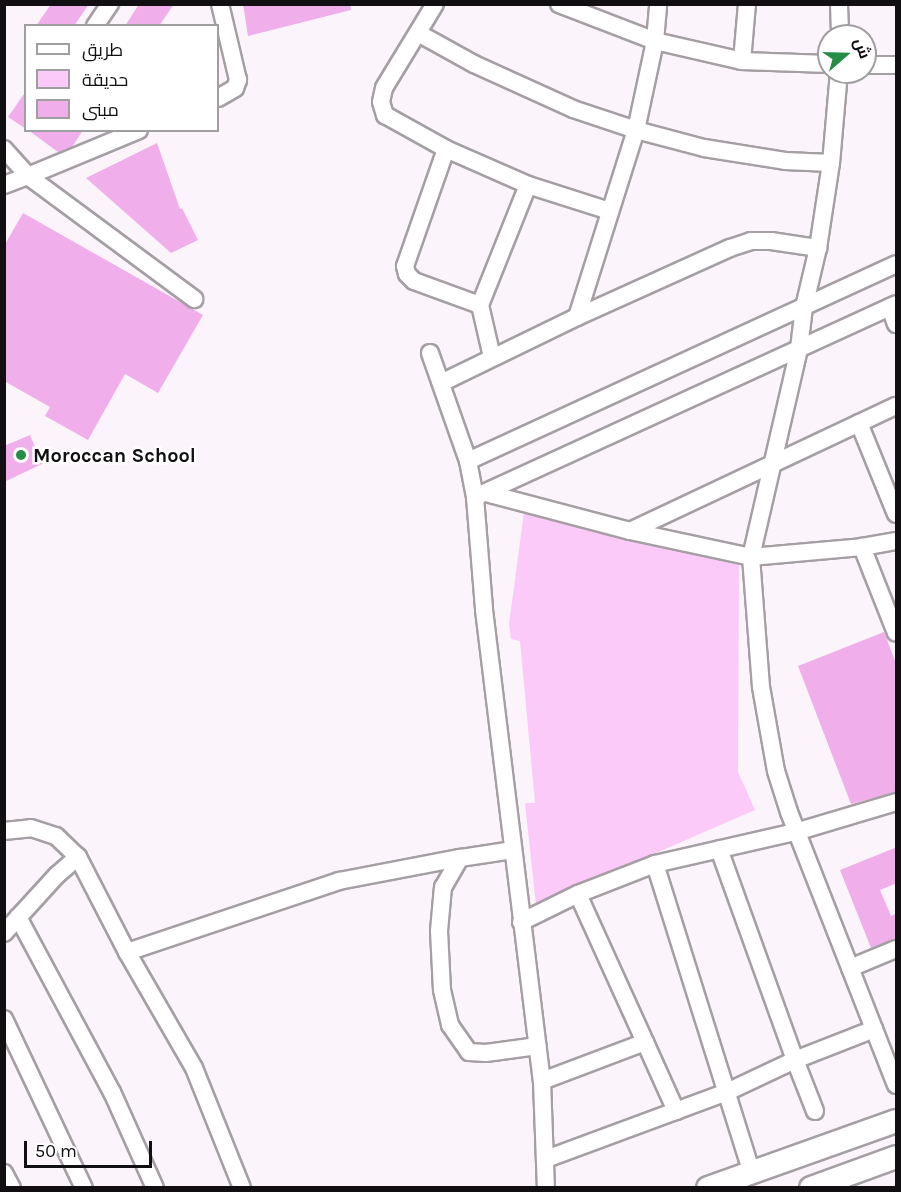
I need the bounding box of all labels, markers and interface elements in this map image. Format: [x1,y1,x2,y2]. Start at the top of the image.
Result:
legend [24,24,219,132]
north arrow [817,24,877,84]
text: ش [850,35,875,61]
text: طريق [82,39,123,61]
text: حديقة [82,69,128,91]
text: مبنى [82,99,119,121]
place label: Moroccan School [33,443,196,467]
marker: Moroccan School [14,448,28,462]
scale bar [27,1129,154,1167]
text: 50 m [35,1140,77,1162]

